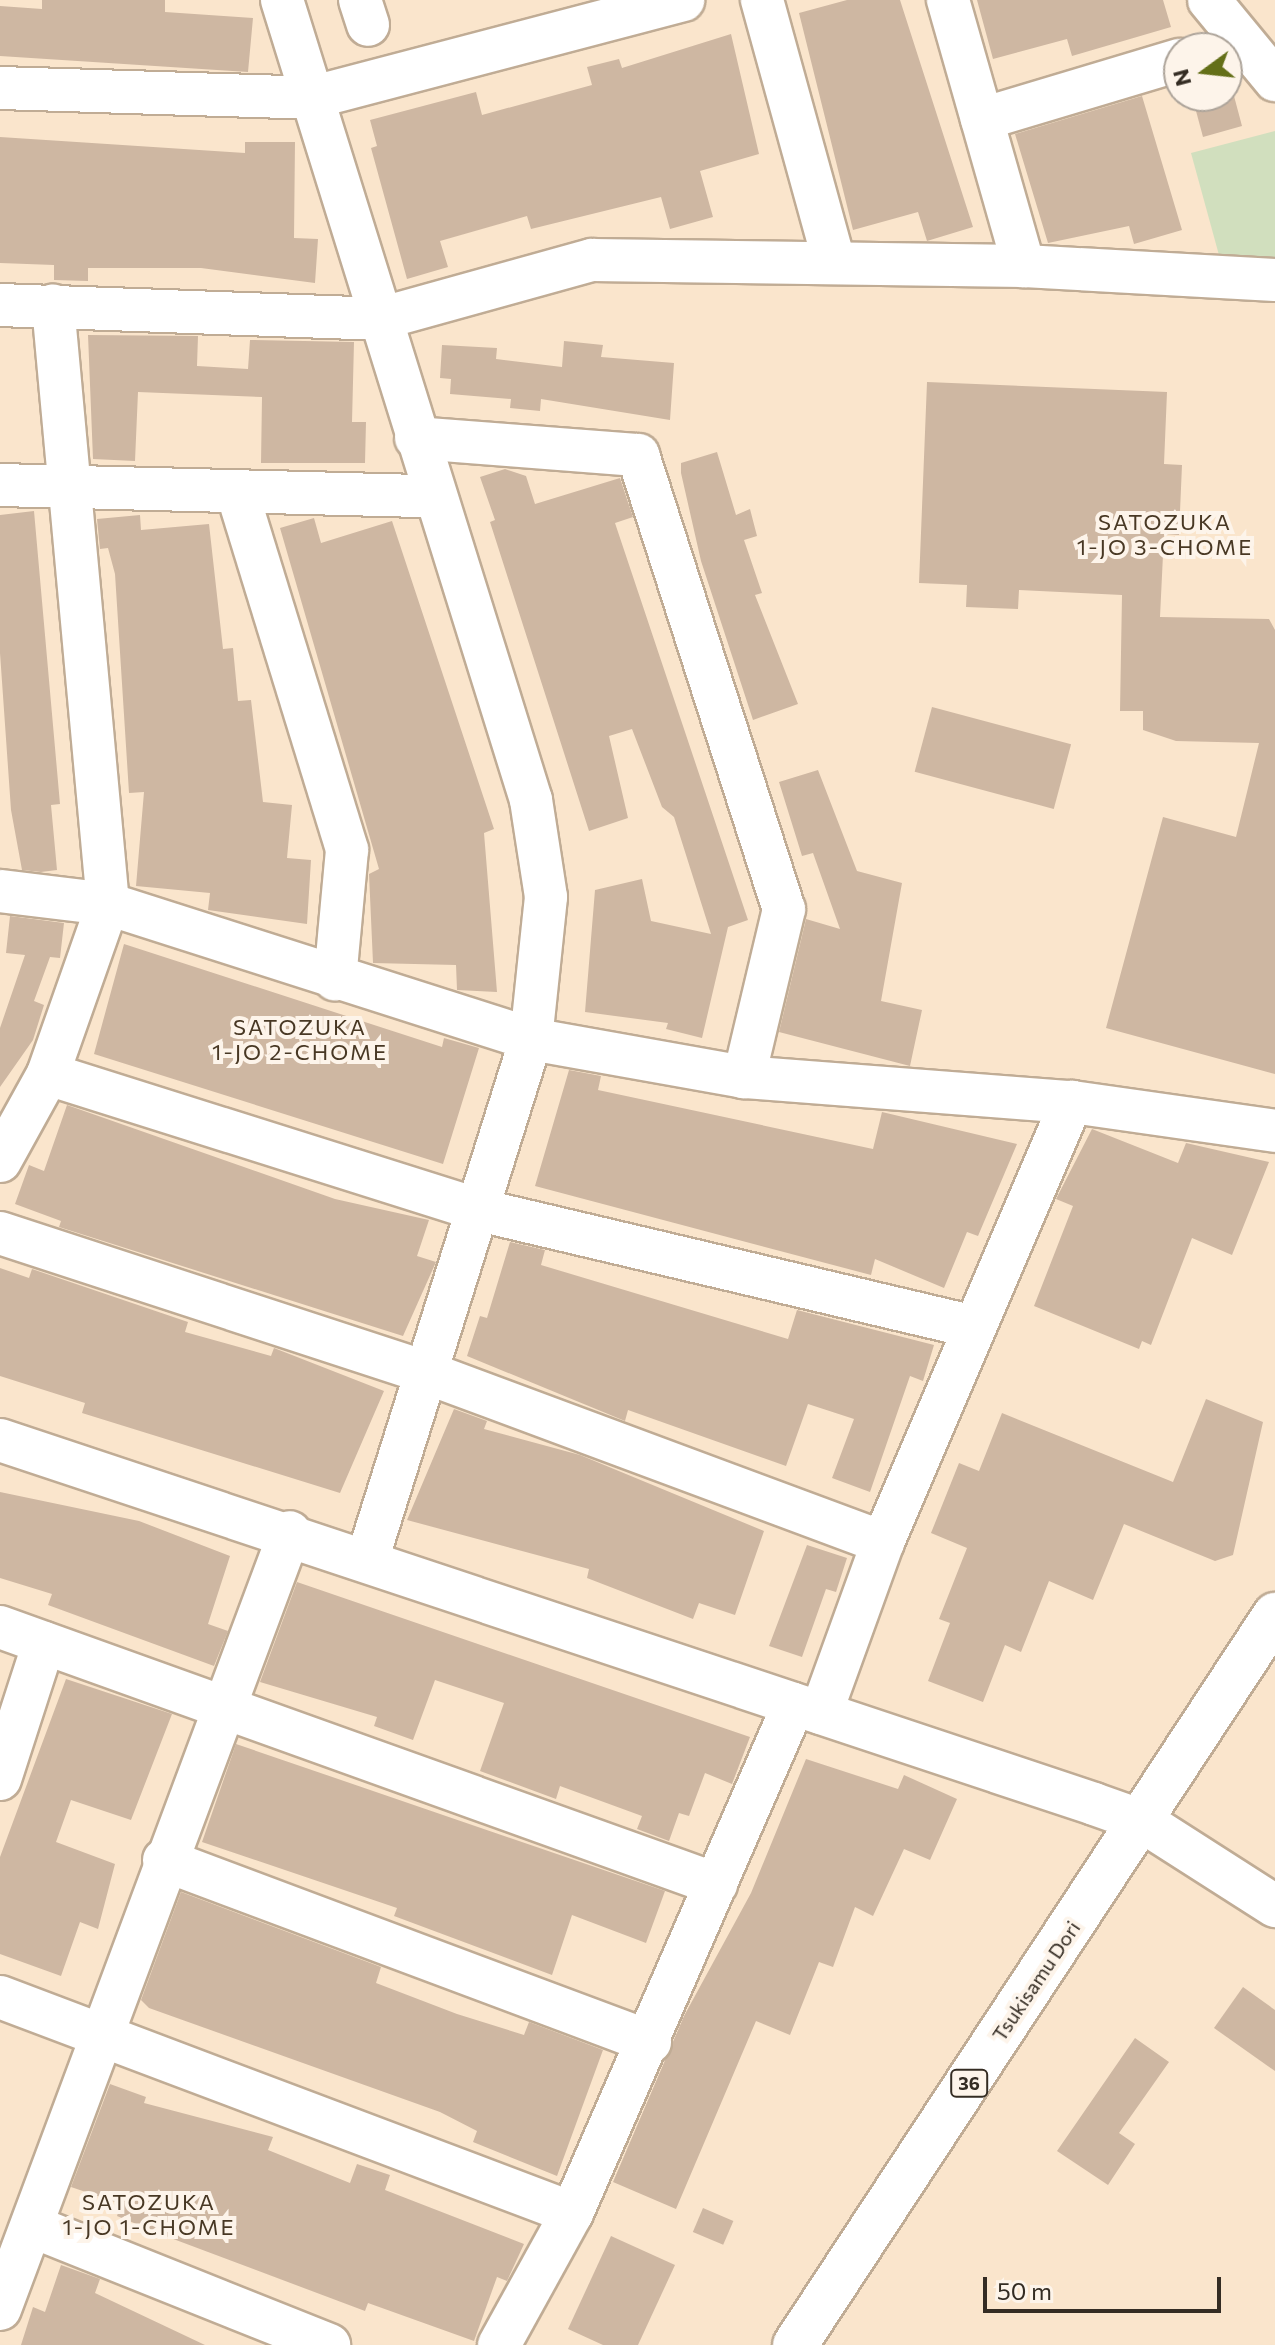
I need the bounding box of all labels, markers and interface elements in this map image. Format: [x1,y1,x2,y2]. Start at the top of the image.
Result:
north arrow [1163,32,1243,112]
text: N [1166,66,1196,89]
district label: SATOZUKA 1-JO 3-CHOME [1077,508,1253,560]
district label: SATOZUKA 1-JO 2-CHOME [212,1013,388,1064]
street label: Tsukisamu Dori [987,1917,1085,2045]
road number: 36 [949,2069,989,2097]
district label: SATOZUKA 1-JO 1-CHOME [62,2188,236,2240]
scale bar [987,2261,1225,2311]
text: 50 m [997,2276,1052,2305]

